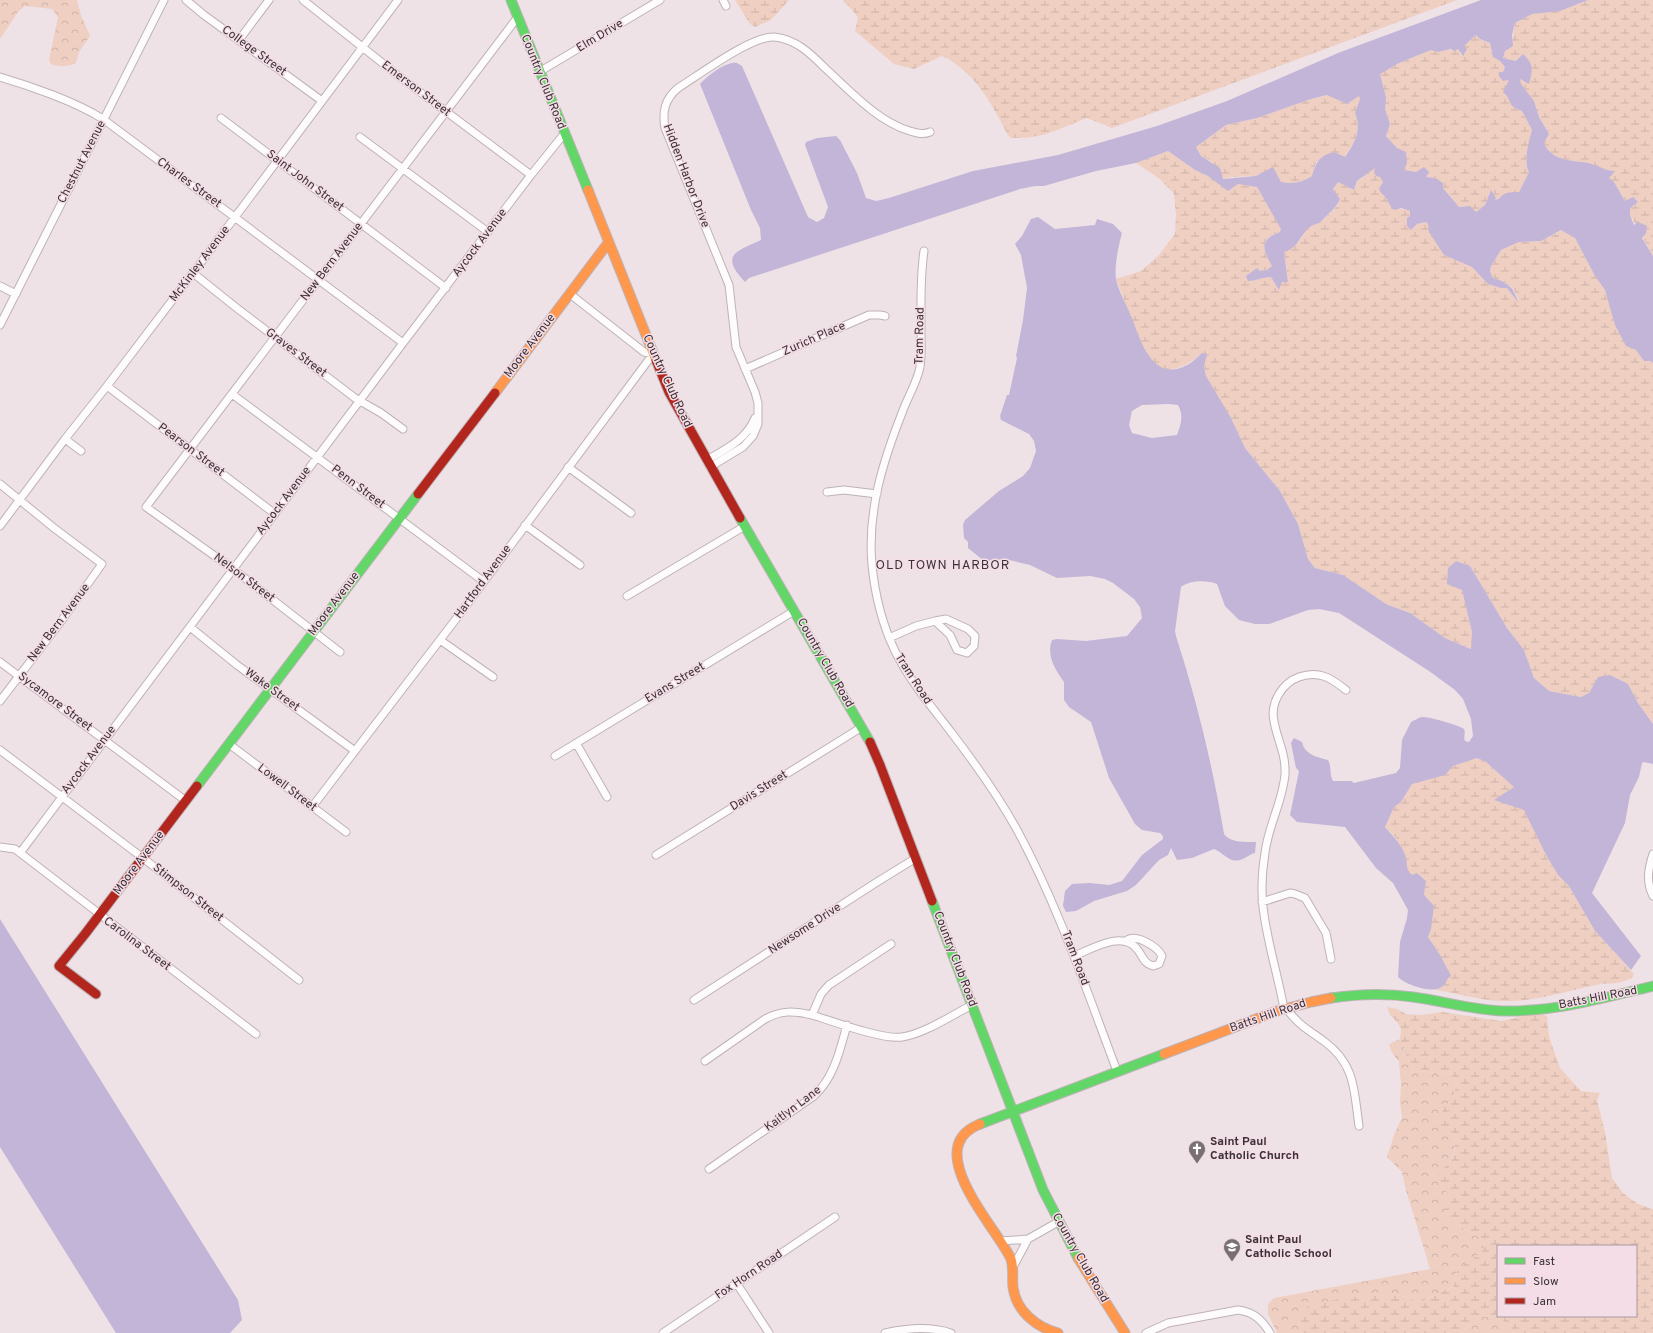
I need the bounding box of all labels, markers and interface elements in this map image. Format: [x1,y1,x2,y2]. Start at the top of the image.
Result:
street label: Elm Drive [574,16,626,56]
street label: College Street [218,22,290,80]
street label: Country Club Road [517,32,569,132]
street label: Emerson Street [378,58,454,120]
street label: Chestnut Avenue [54,118,110,206]
street label: Hidden Harbor Drive [659,122,713,230]
street label: Saint John Street [263,147,347,215]
street label: Charles Street [153,154,225,212]
street label: Aycock Avenue [449,206,511,280]
street label: New Bern Avenue [297,219,367,305]
street label: McKinley Avenue [166,223,234,305]
street label: Tram Road [911,307,929,365]
street label: Moore Avenue [501,311,559,381]
street label: Zurich Place [780,318,848,360]
street label: Graves Street [262,325,330,381]
street label: Country Club Road [638,332,696,430]
street label: Pearson Street [154,420,228,480]
street label: Penn Street [328,461,388,513]
street label: Aycock Avenue [253,464,315,538]
street label: Hartford Avenue [451,542,515,622]
street label: Nelson Street [210,550,278,606]
district label: OLD TOWN HARBOR [876,558,1010,574]
street label: Moore Avenue [305,569,363,639]
street label: New Bern Avenue [24,580,94,666]
street label: Country Club Road [793,615,857,711]
street label: Tram Road [891,650,935,708]
street label: Evans Street [642,659,708,707]
street label: Wake Street [241,665,303,715]
street label: Sycamore Street [15,669,95,735]
street label: Aycock Avenue [58,723,120,797]
street label: Lowell Street [254,760,320,816]
street label: Davis Street [727,767,791,815]
street label: Moore Avenue [110,828,168,898]
street label: Stimpson Street [149,860,227,926]
street label: Newsome Drive [766,900,844,958]
street label: Country Club Road [929,909,981,1009]
street label: Carolina Street [100,913,174,975]
street label: Tram Road [1057,928,1093,988]
street label: Batts Hill Road [1557,983,1639,1013]
street label: Batts Hill Road [1228,995,1308,1037]
street label: Kaitlyn Lane [761,1082,825,1136]
place label: Saint Paul Catholic Church [1210,1134,1299,1164]
church icon: Saint Paul Catholic Church [1187,1139,1207,1164]
street label: Country Club Road [1048,1210,1112,1306]
place label: Saint Paul Catholic School [1245,1232,1332,1262]
school or university icon: Saint Paul Catholic School [1222,1237,1242,1262]
legend [1497,1245,1637,1317]
street label: Fox Horn Road [712,1246,786,1304]
text: Fast [1533,1254,1555,1270]
text: Slow [1533,1274,1559,1290]
text: Jam [1533,1294,1556,1310]

